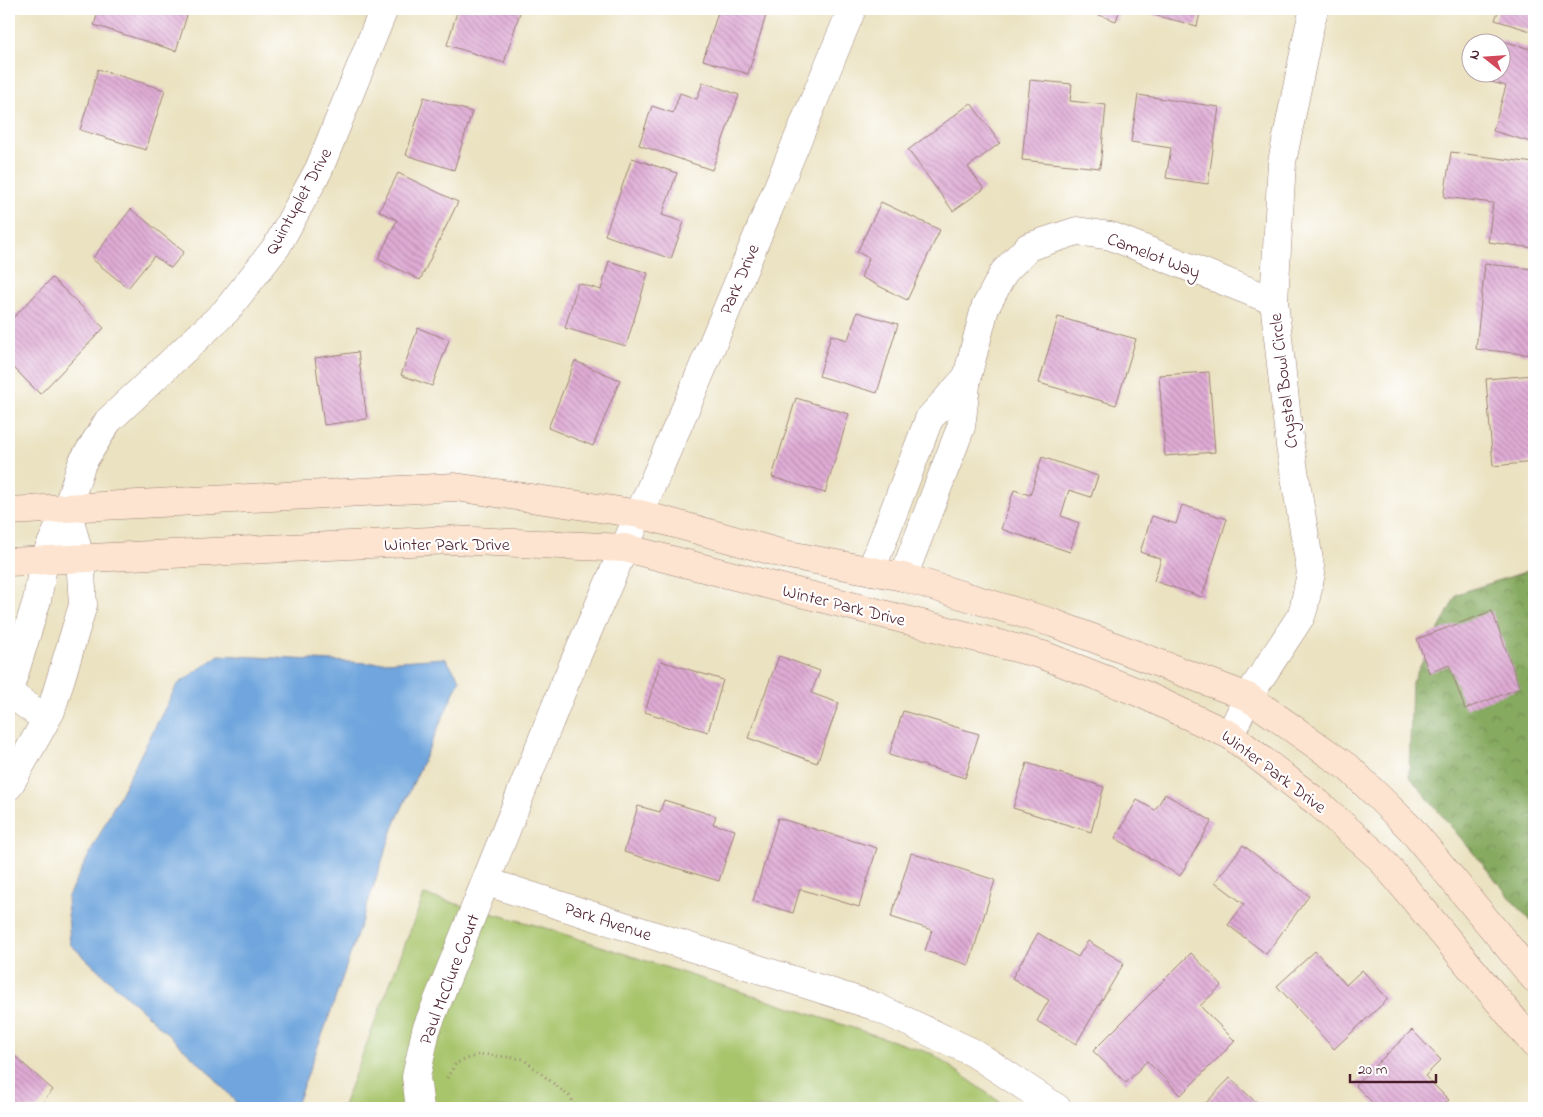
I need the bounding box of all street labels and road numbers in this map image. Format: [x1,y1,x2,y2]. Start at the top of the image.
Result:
street label: Quintuplet Drive [260,143,340,260]
street label: Camelot Way [1103,227,1204,287]
street label: Park Drive [714,240,768,319]
street label: Crystal Bowl Circle [1264,311,1306,450]
street label: Winter Park Drive [384,533,511,559]
street label: Winter Park Drive [779,579,909,635]
street label: Winter Park Drive [1215,724,1332,821]
street label: Park Avenue [560,896,655,950]
street label: Paul McClure Court [414,911,488,1049]

